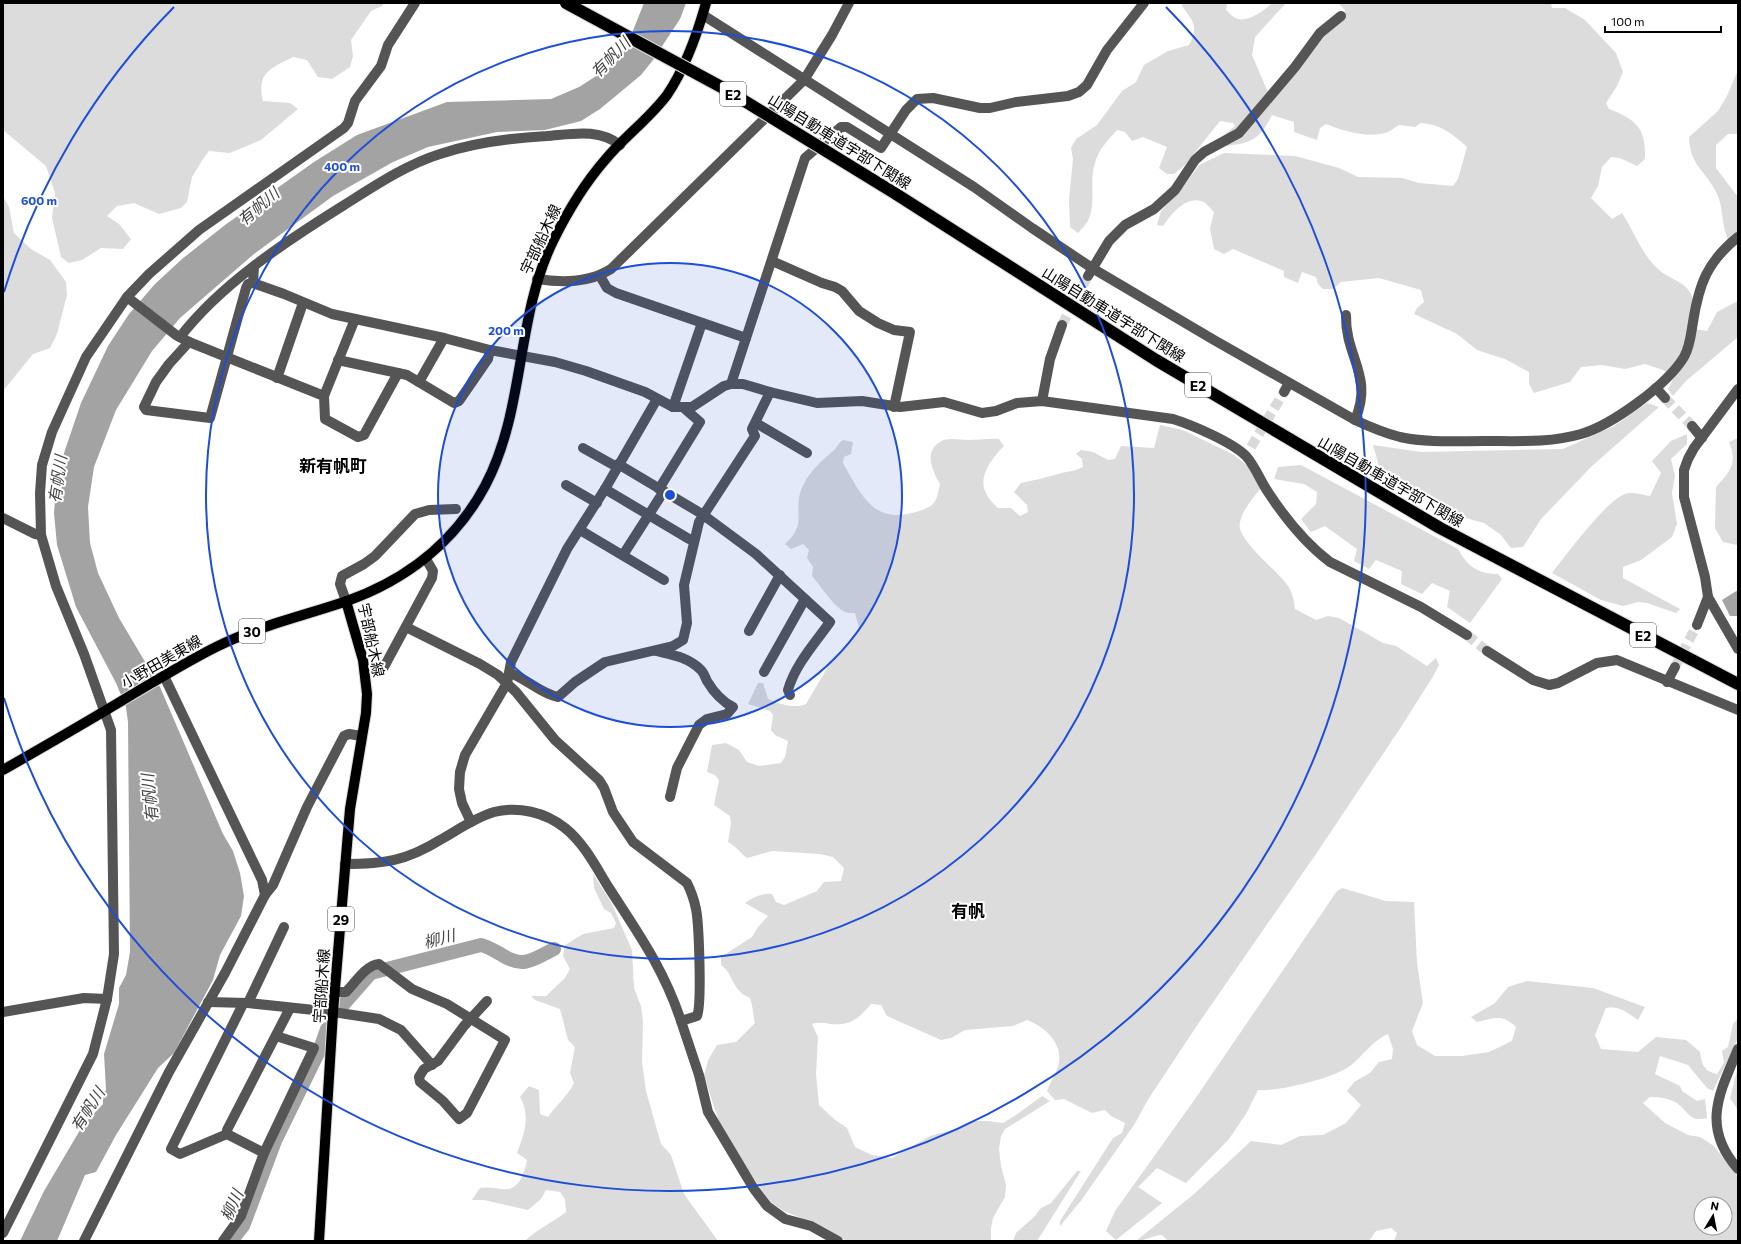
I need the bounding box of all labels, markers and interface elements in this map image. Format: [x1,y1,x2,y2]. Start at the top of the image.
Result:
scale bar [1605,8,1721,34]
text: 100 m [1611,14,1645,28]
water label: 有帆川 [586,32,635,81]
road number: E2 [720,82,746,106]
street label: 山陽自動車道宇部下関線 [765,90,915,192]
text: 400 m [324,159,360,173]
water label: 有帆川 [234,182,284,229]
text: 600 m [21,193,57,207]
street label: 宇部船木線 [516,201,564,277]
street label: 山陽自動車道宇部下関線 [1039,263,1189,365]
text: 200 m [488,323,524,337]
road number: E2 [1185,373,1211,397]
street label: 山陽自動車道宇部下関線 [1315,432,1467,530]
water label: 有帆川 [44,452,70,504]
district label: 新有帆町 [299,455,367,476]
centre of rings [663,488,677,502]
street label: 宇部船木線 [355,601,389,679]
road number: 30 [239,619,265,643]
road number: E2 [1630,623,1656,647]
street label: 小野田美東線 [118,631,204,691]
water label: 有帆川 [137,771,161,823]
district label: 有帆 [951,900,985,921]
road number: 29 [328,907,354,931]
water label: 柳川 [421,924,459,951]
street label: 宇部船木線 [309,948,333,1024]
water label: 有帆川 [66,1082,109,1134]
water label: 柳川 [216,1185,247,1223]
north arrow [1693,1196,1733,1236]
text: N [1710,1199,1720,1213]

